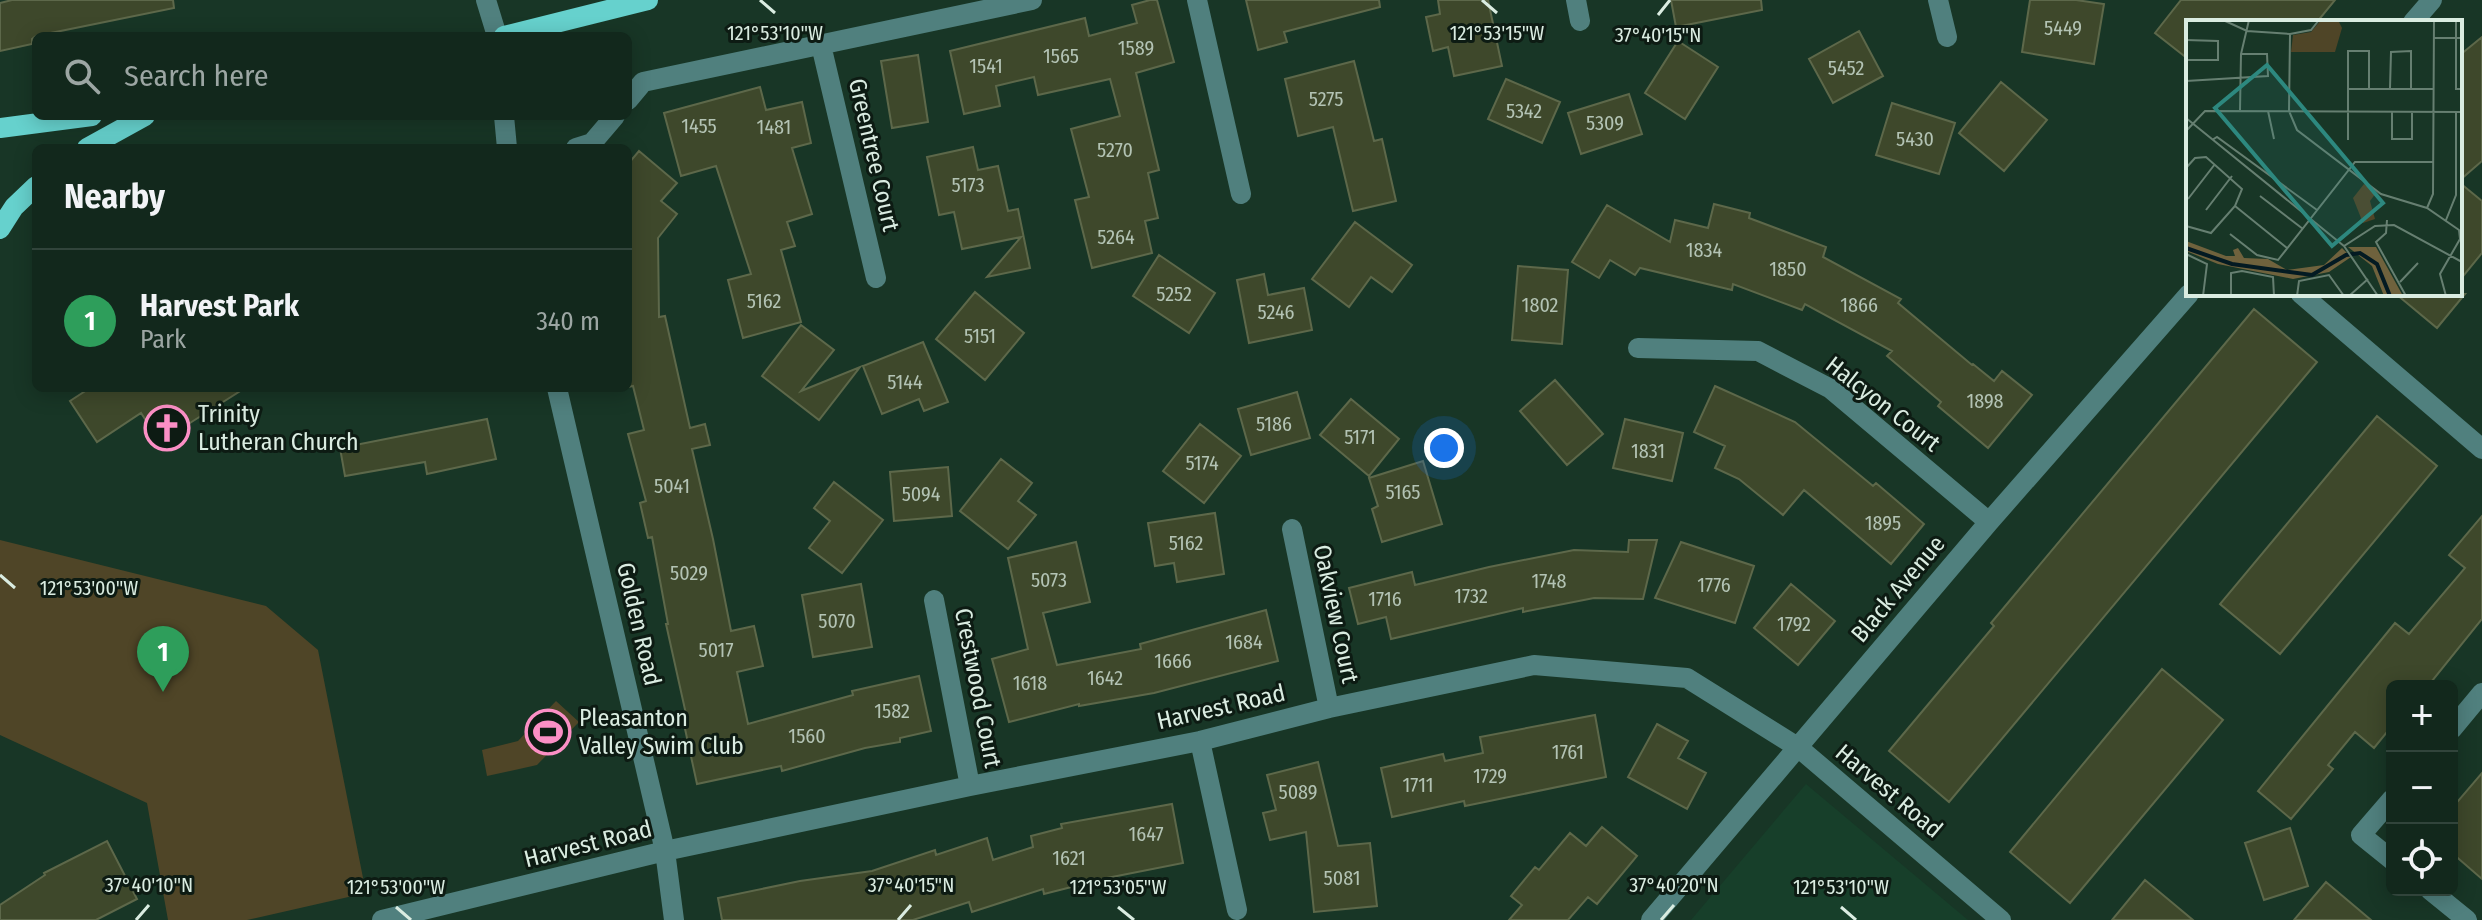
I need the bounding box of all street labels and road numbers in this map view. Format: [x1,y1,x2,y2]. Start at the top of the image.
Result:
street label: Greentree Court [843,76,905,234]
street label: Halcyon Court [1820,351,1946,457]
street label: Black Avenue [1845,530,1951,648]
street label: Oakview Court [1308,542,1364,686]
street label: Golden Road [611,560,667,688]
street label: Crestwood Court [949,606,1007,770]
street label: Harvest Road [1154,679,1288,735]
street label: Harvest Road [1830,738,1948,844]
street label: Harvest Road [521,815,655,873]

